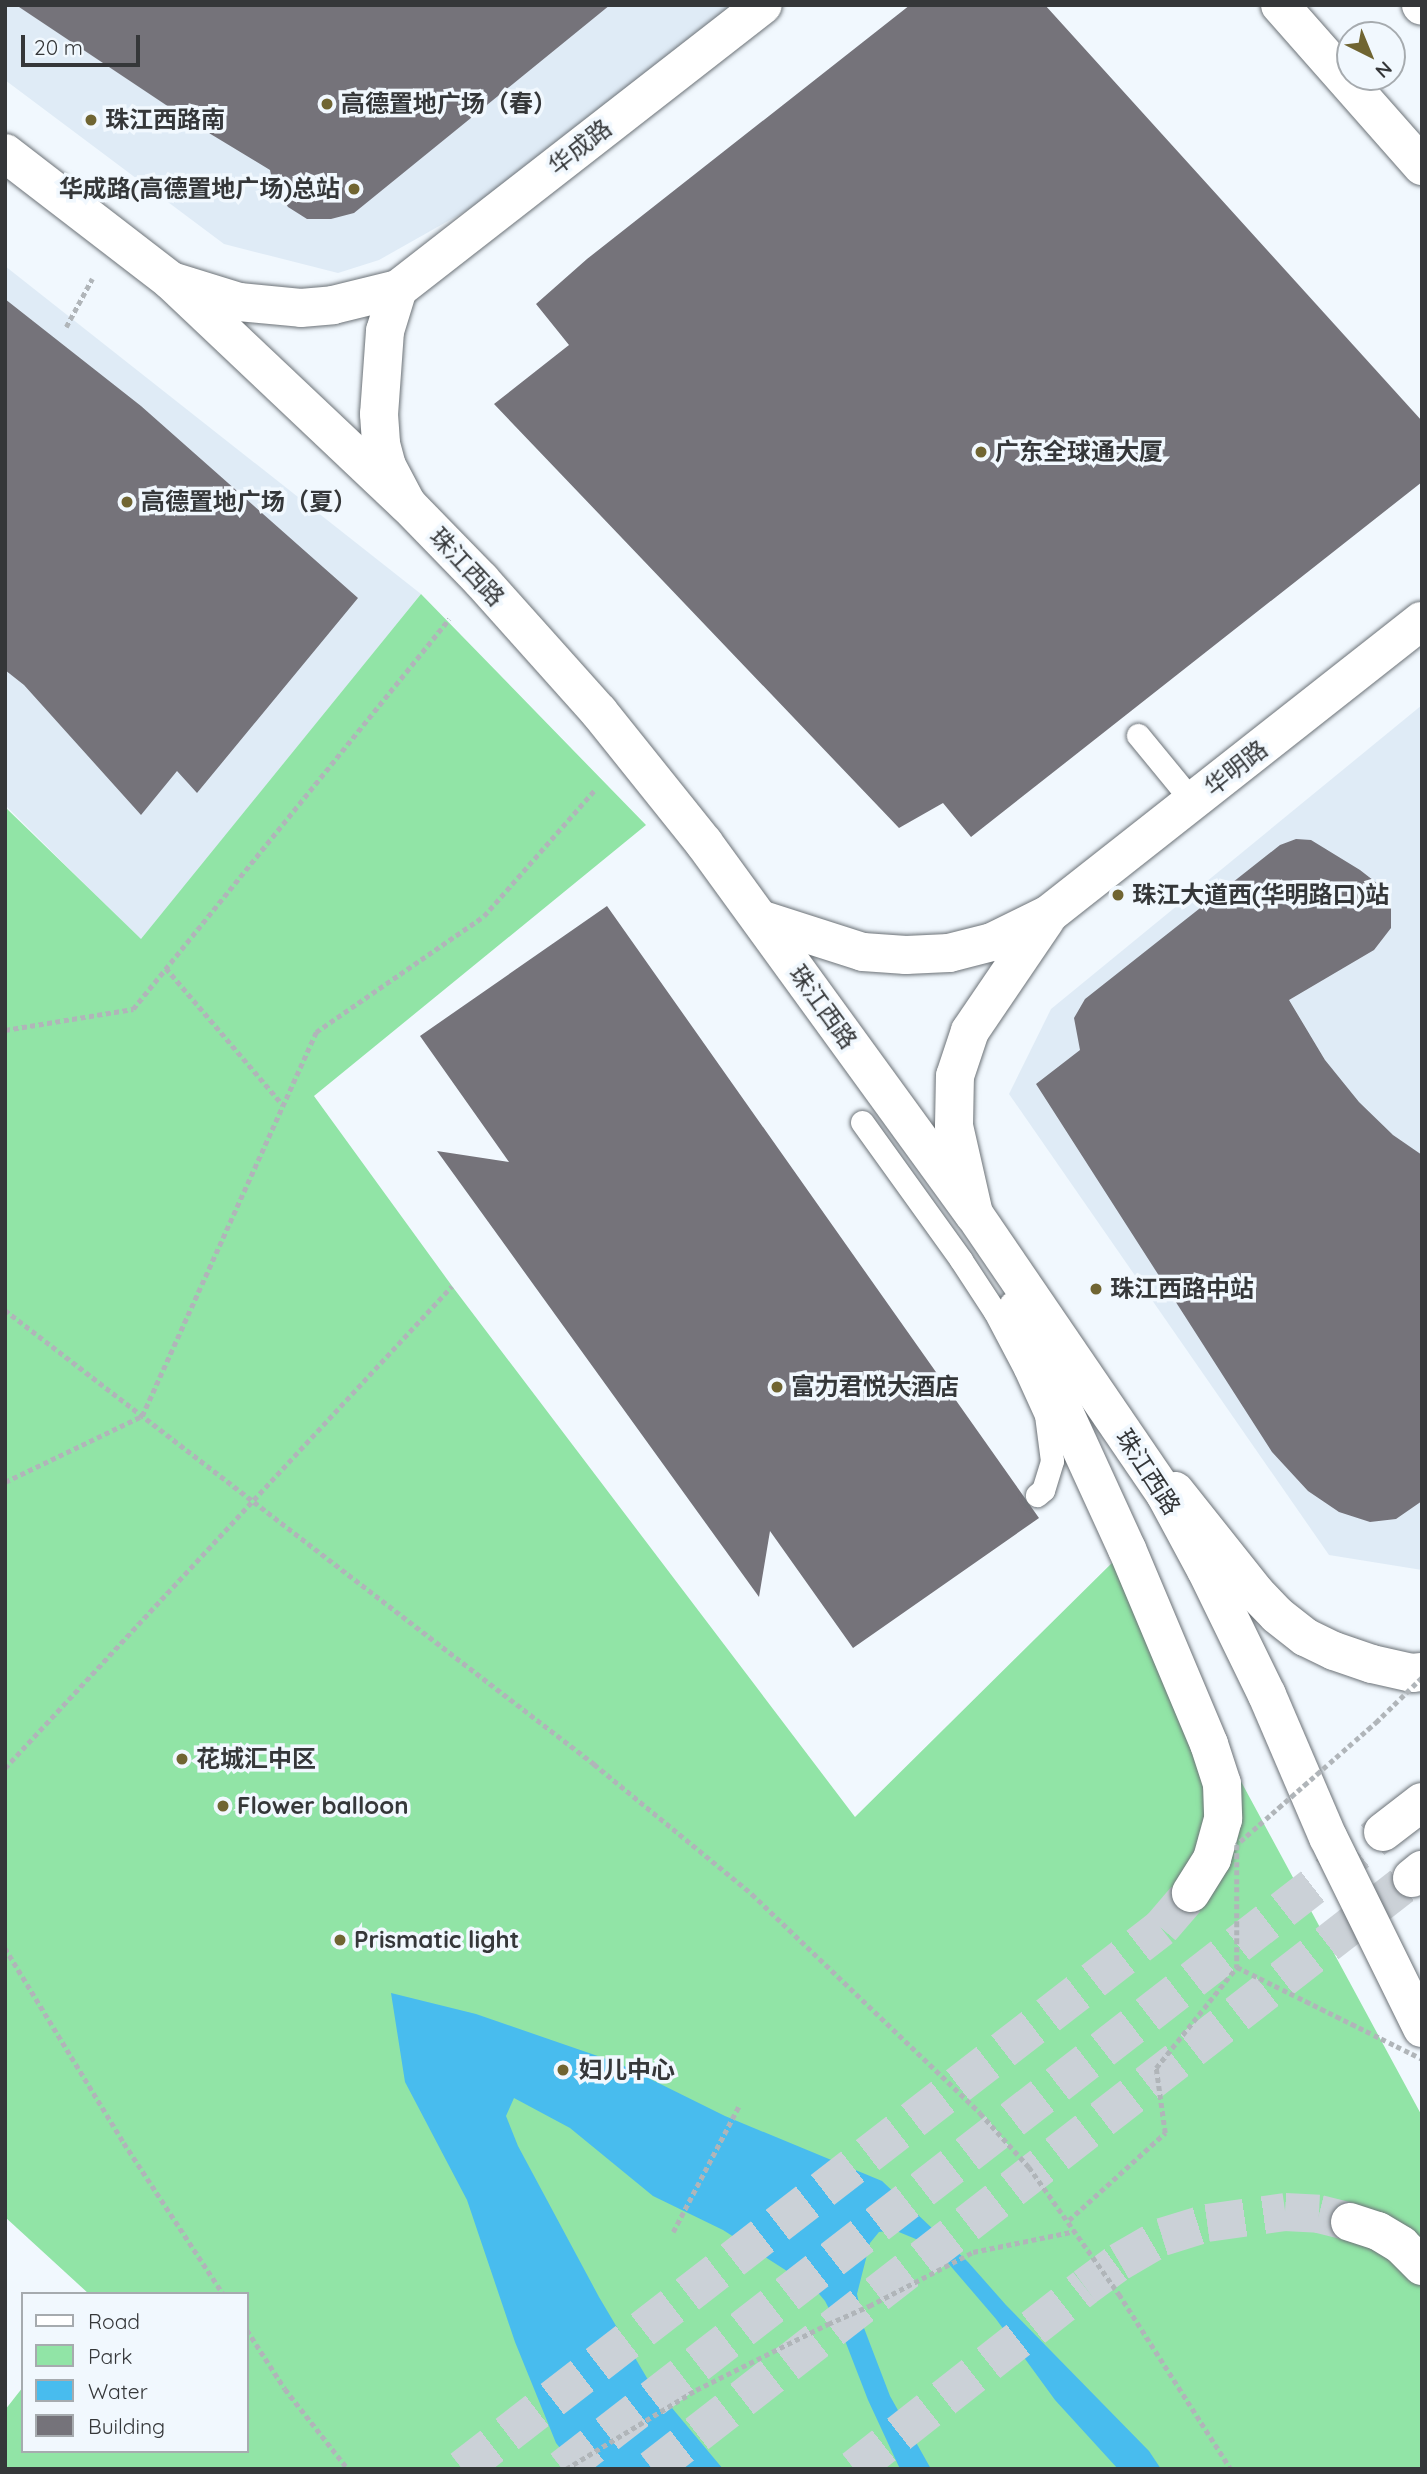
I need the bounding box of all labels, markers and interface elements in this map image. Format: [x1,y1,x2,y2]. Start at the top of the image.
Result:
scale bar [24,21,144,65]
north arrow [1336,21,1406,91]
text: 20 m [34,34,83,60]
text: N [1371,56,1397,83]
place label: 高德置地广场（春） [341,90,557,118]
marker: 高德置地广场（春） [319,96,335,112]
place label: 珠江西路南 [105,106,225,134]
marker: 珠江西路南 [83,112,99,128]
street label: 华成路 [543,113,617,181]
place label: 华成路(高德置地广场)总站 [59,175,340,203]
marker: 华成路(高德置地广场)总站 [346,181,362,197]
place label: 广东全球通大厦 [995,438,1163,466]
marker: 广东全球通大厦 [973,444,989,460]
place label: 高德置地广场（夏） [141,488,357,516]
marker: 高德置地广场（夏） [119,494,135,510]
street label: 珠江西路 [424,522,510,612]
street label: 华明路 [1199,734,1273,802]
place label: 珠江大道西(华明路口)站 [1132,881,1389,909]
marker: 珠江大道西(华明路口)站 [1110,887,1126,903]
street label: 珠江西路 [783,960,863,1054]
place label: 珠江西路中站 [1110,1275,1254,1303]
marker: 珠江西路中站 [1088,1281,1104,1297]
place label: 富力君悦大酒店 [791,1373,959,1401]
marker: 富力君悦大酒店 [769,1379,785,1395]
street label: 珠江西路 [1110,1424,1186,1520]
place label: 花城汇中区 [196,1745,316,1773]
marker: 花城汇中区 [174,1751,190,1767]
place label: Flower balloon [237,1792,409,1820]
marker: Flower balloon [215,1798,231,1814]
place label: Prismatic light [354,1926,519,1954]
marker: Prismatic light [332,1932,348,1948]
place label: 妇儿中心 [579,2056,675,2084]
marker: 妇儿中心 [553,2060,573,2080]
legend [21,2292,248,2453]
text: Road [88,2308,140,2334]
text: Park [88,2343,132,2369]
text: Water [88,2378,148,2404]
text: Building [88,2413,165,2439]

